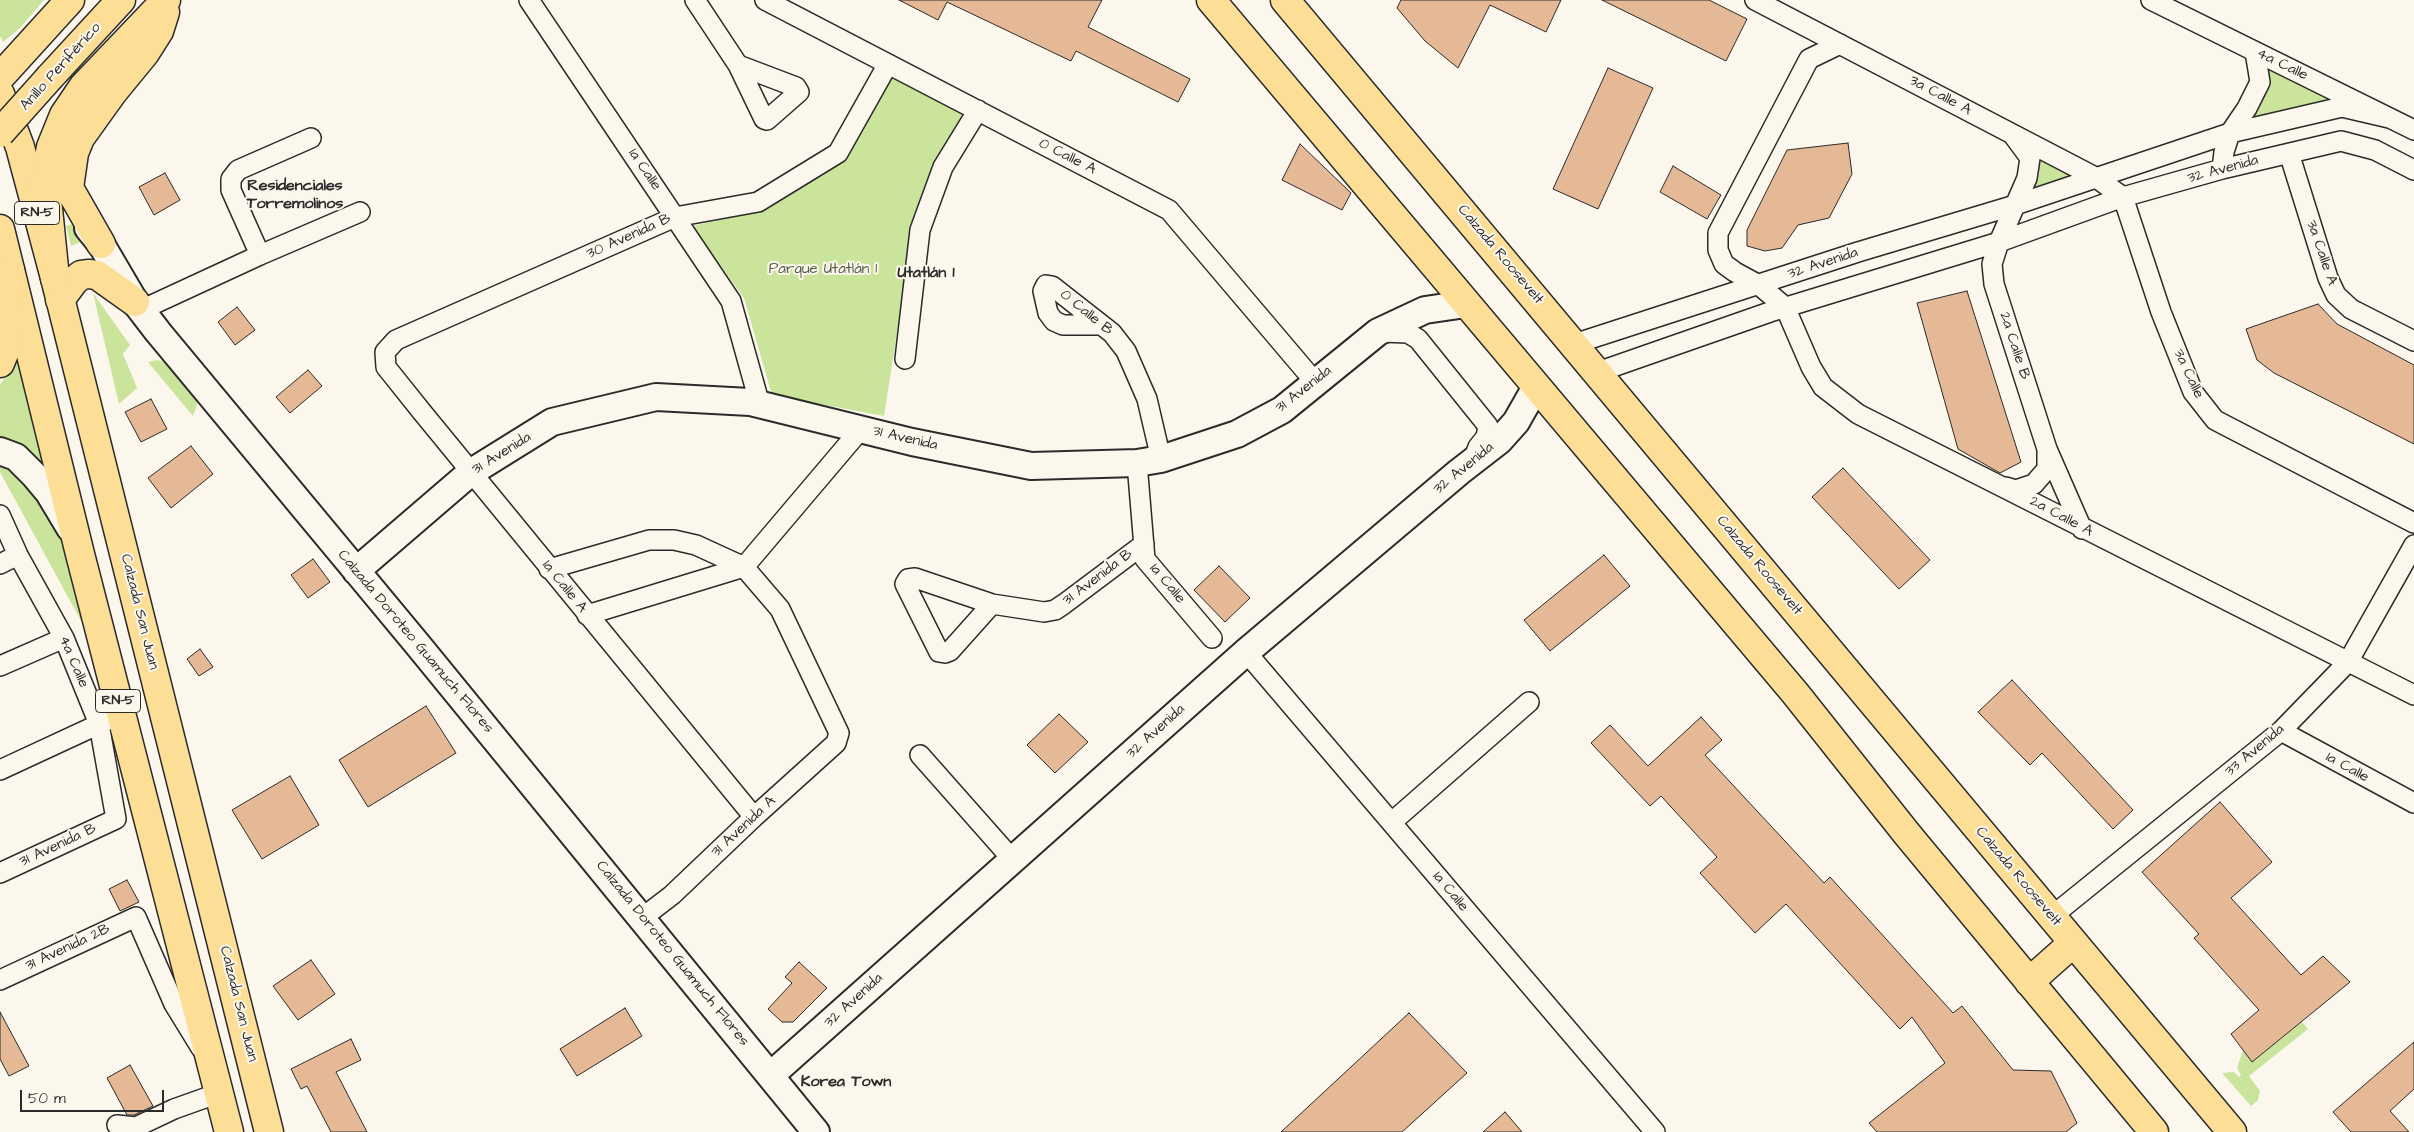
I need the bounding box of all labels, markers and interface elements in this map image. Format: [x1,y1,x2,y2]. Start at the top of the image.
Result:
street label: Anillo Periférico [17,19,105,115]
street label: 4a Calle [2253,45,2311,85]
street label: 3a Calle A [1906,72,1974,120]
street label: 0 Calle A [1035,135,1099,179]
street label: 1a Calle [623,146,665,194]
street label: 32 Avenida [2186,152,2260,188]
district label: Residenciales Torremolinos [247,177,343,215]
road number: RN-5 [15,202,60,224]
street label: Calzada Roosevelt [1453,202,1547,308]
street label: 30 Avenida B [584,210,674,264]
street label: 3a Calle A [2301,218,2341,288]
street label: 32 Avenida [1786,244,1860,284]
park label: Parque Utatlán 1 [769,261,877,279]
district label: Utatlán 1 [897,264,955,284]
street label: 0 Calle B [1056,286,1116,340]
street label: 2a Calle B [1995,310,2033,382]
street label: 3a Calle [2169,346,2207,402]
street label: 31 Avenida [1272,363,1336,417]
street label: 31 Avenida [871,423,939,455]
street label: 31 Avenida [469,429,535,479]
street label: 32 Avenida [1430,439,1498,499]
street label: 2a Calle A [2026,493,2096,541]
street label: Calzada Roosevelt [1712,513,1806,619]
street label: 31 Avenida B [1060,546,1136,610]
street label: Calzada Doroteo Guamuch Flores [333,547,497,737]
street label: Calzada San Juan [116,552,162,672]
street label: 1a Calle A [537,557,591,617]
street label: 1a Calle [1145,560,1189,608]
street label: 4a Calle [54,633,92,691]
road number: RN-5 [96,689,140,712]
street label: 32 Avenida [1123,701,1189,763]
street label: 33 Avenida [2222,721,2288,781]
street label: 1a Calle [2322,749,2372,787]
street label: 31 Avenida A [708,793,780,861]
street label: 31 Avenida B [17,820,99,872]
street label: Calzada Roosevelt [1971,824,2065,930]
street label: Calzada Doroteo Guamuch Flores [592,858,752,1050]
street label: 1a Calle [1428,868,1472,916]
street label: 31 Avenida 2B [23,921,113,975]
street label: Calzada San Juan [215,944,261,1064]
street label: 32 Avenida [821,970,887,1032]
district label: Korea Town [801,1073,891,1093]
scale bar [22,1080,166,1112]
text: 50 m [28,1088,66,1109]

